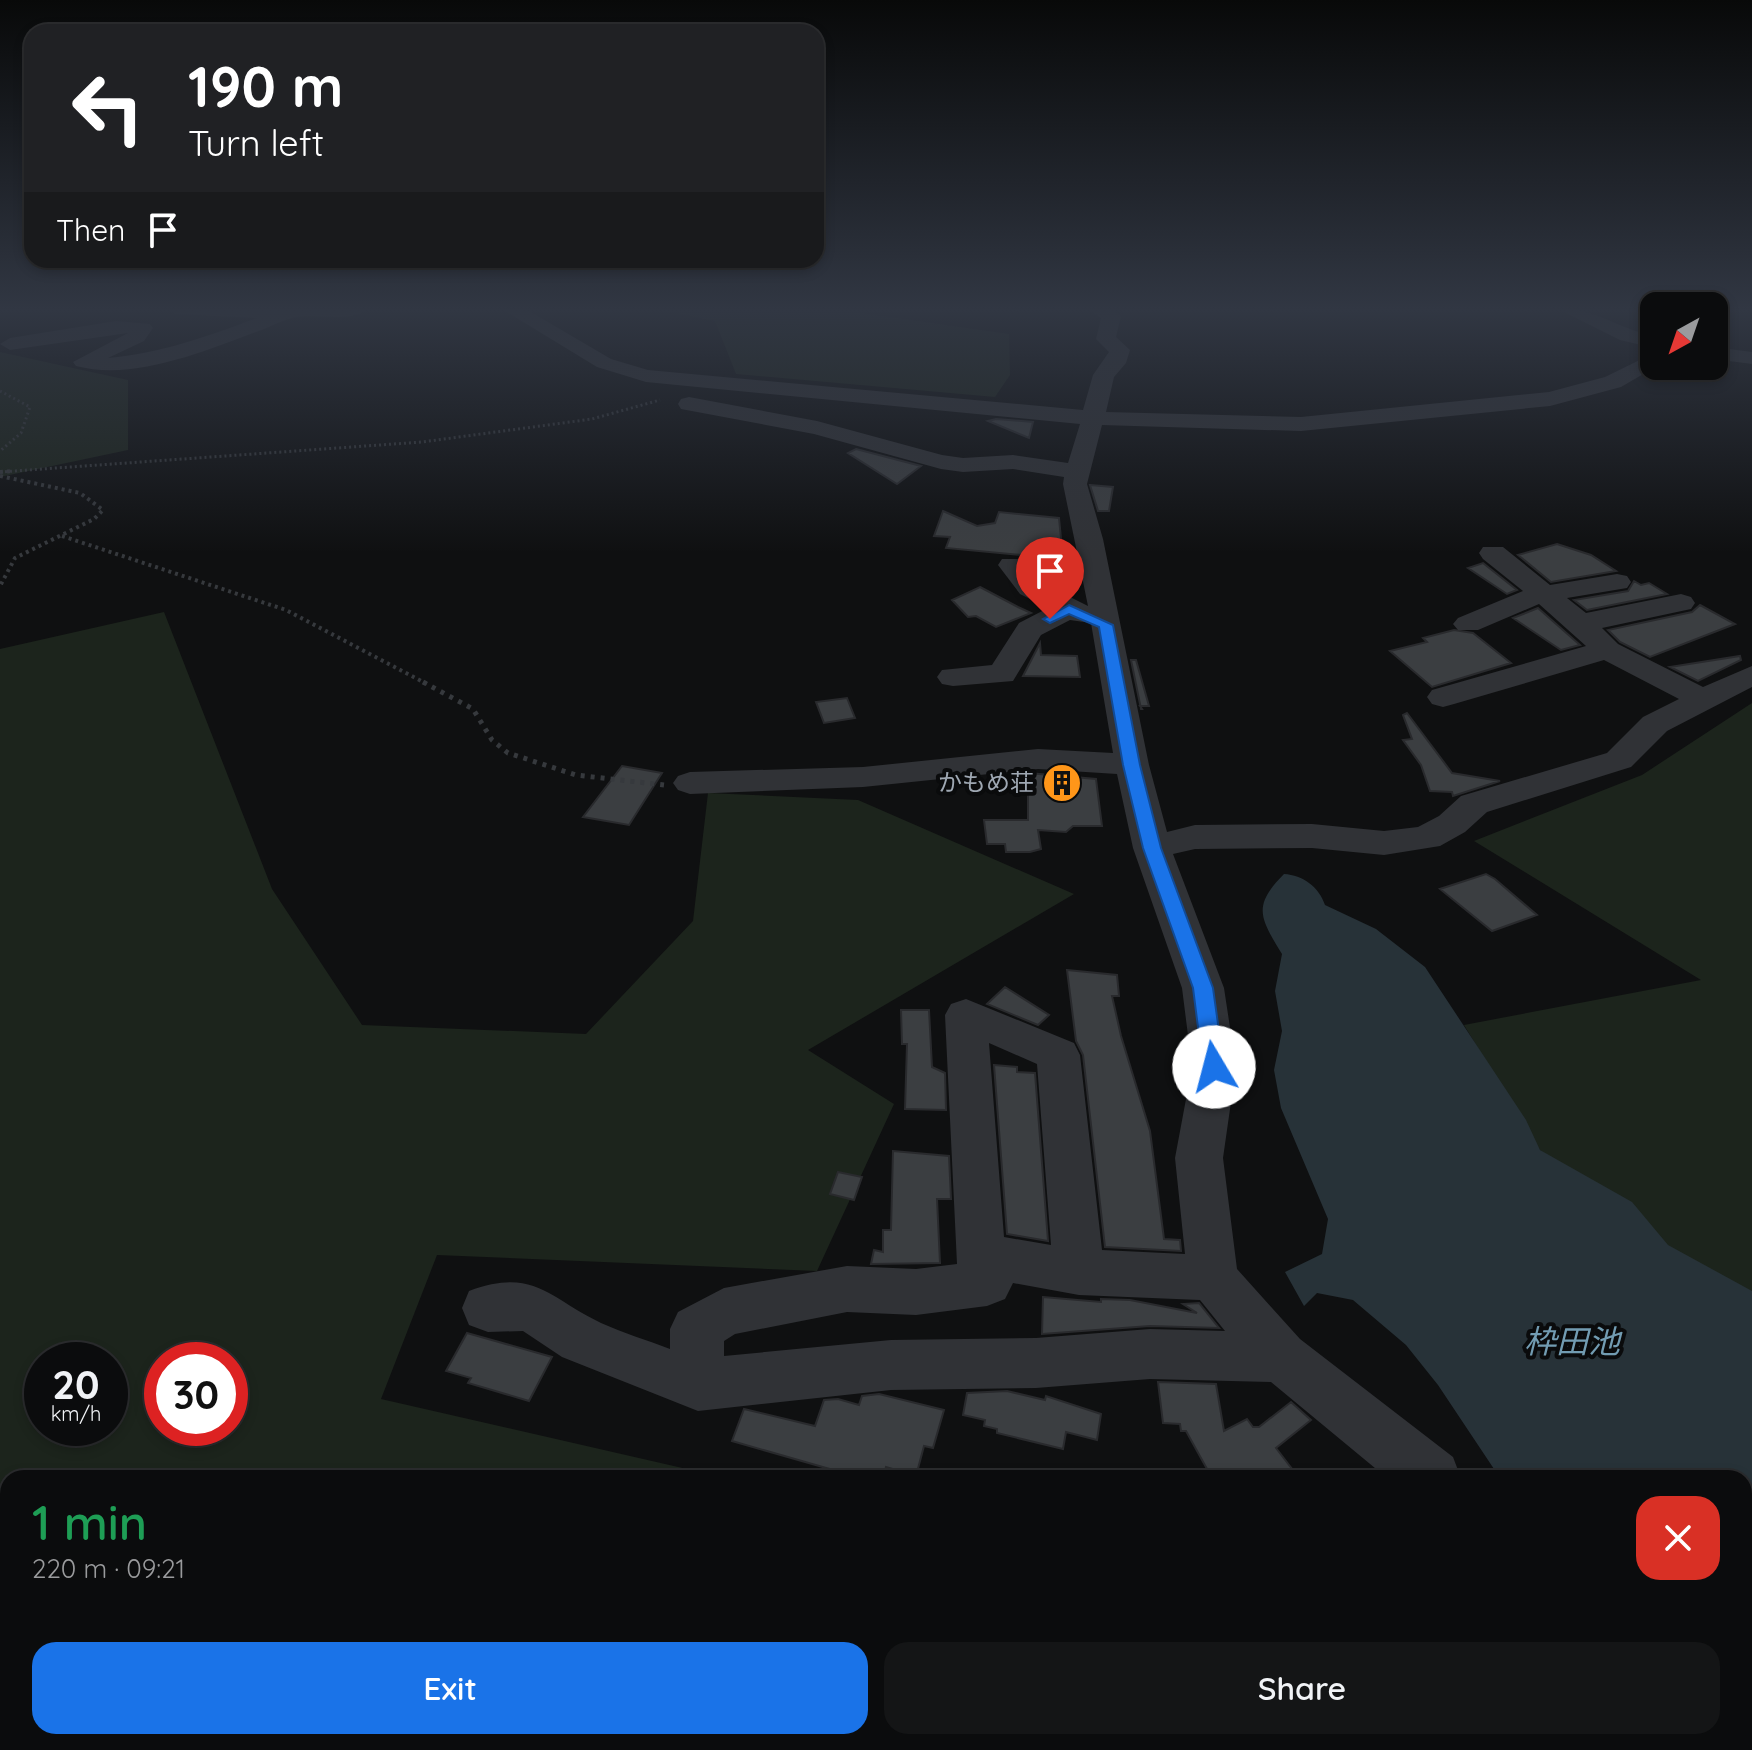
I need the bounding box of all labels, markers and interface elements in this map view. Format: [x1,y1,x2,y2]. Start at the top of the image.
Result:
text: 190 m [188,51,343,121]
icon: left [56,56,160,160]
text: Turn left [188,120,324,165]
icon: arrive [141,208,185,252]
text: Then [56,211,125,249]
north arrow [1640,292,1728,380]
map controls [1640,292,1728,380]
pin [1016,537,1084,619]
icon: arrive [1028,549,1072,593]
building icon: かもめ荘 [1041,762,1083,804]
place label: かもめ荘 [938,767,1034,797]
position arrow [1172,1025,1256,1109]
water label: 枠田池 [1524,1321,1623,1361]
speed limit sign: 30 [144,1342,248,1446]
text: 20 [52,1359,100,1409]
text: km/h [51,1401,101,1426]
text: 1 min [32,1492,147,1552]
button: close [1636,1496,1720,1580]
text: 220 m · 09:21 [32,1552,185,1585]
button: Exit [32,1642,868,1734]
button: Share [884,1642,1720,1734]

